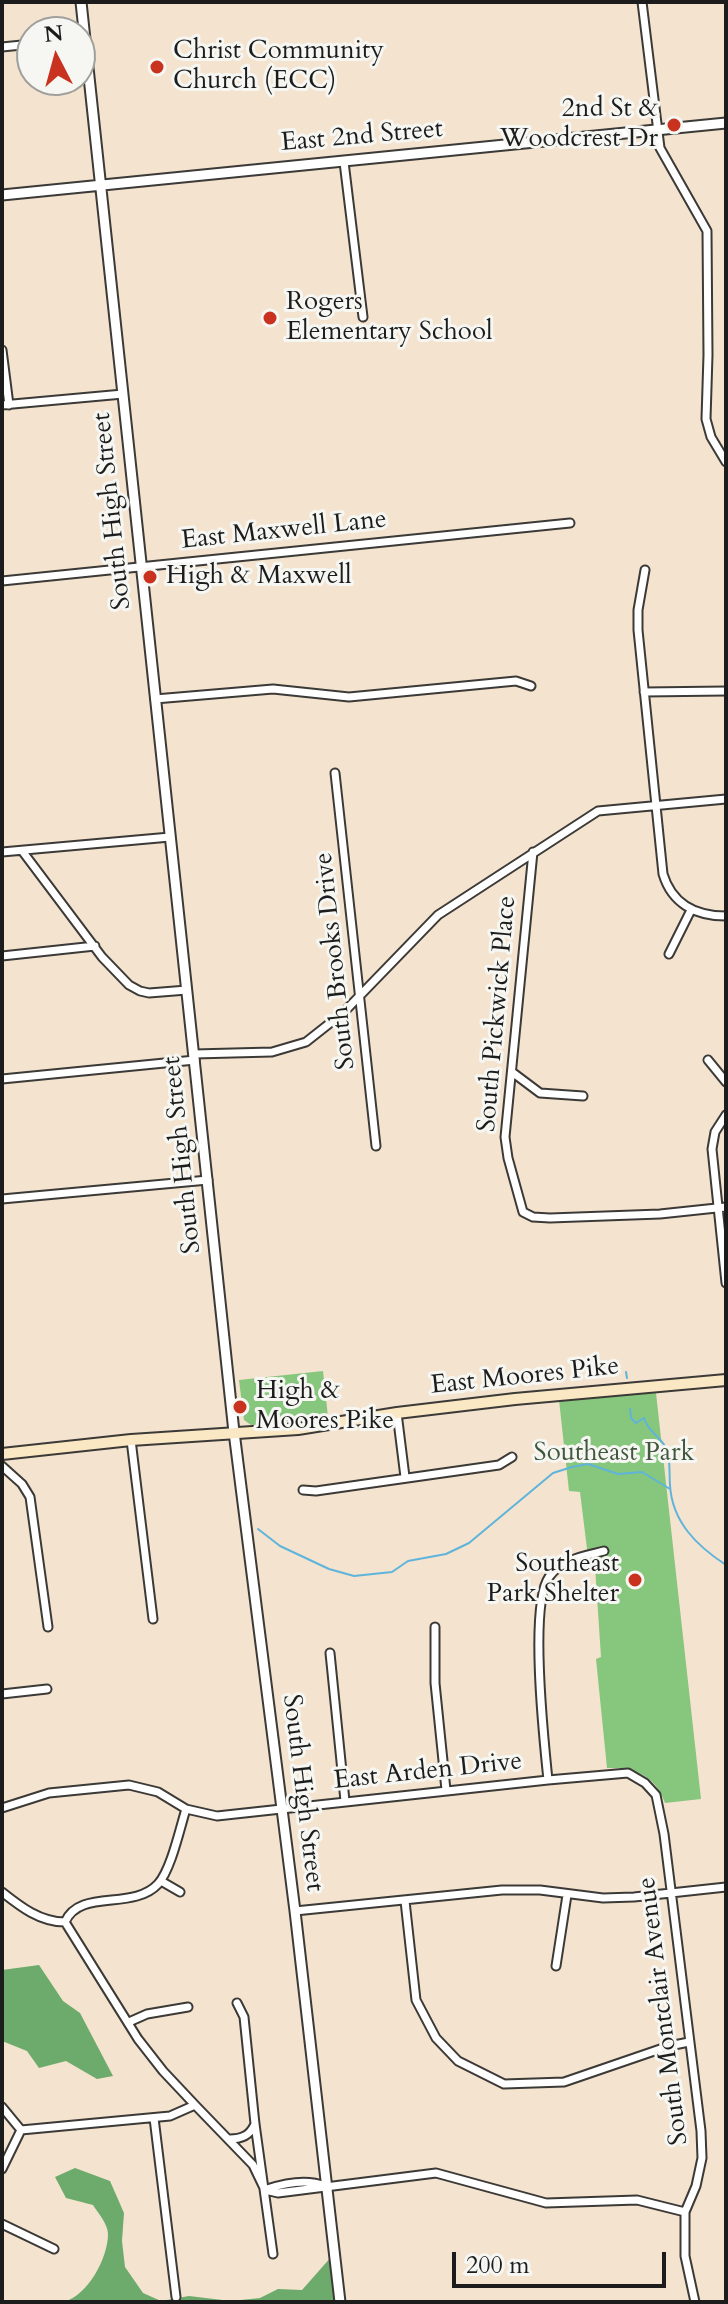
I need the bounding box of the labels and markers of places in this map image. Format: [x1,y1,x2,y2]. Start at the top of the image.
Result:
place label: Christ Community Church (ECC) [173,36,384,98]
marker: Christ Community Church (ECC) [148,58,166,76]
place label: 2nd St & Woodcrest Dr [500,94,658,156]
marker: 2nd St & Woodcrest Dr [665,116,683,134]
place label: Rogers Elementary School [286,287,493,348]
marker: Rogers Elementary School [261,309,279,327]
place label: High & Maxwell [166,561,352,593]
marker: High & Maxwell [141,568,159,586]
place label: High & Moores Pike [256,1376,394,1438]
marker: High & Moores Pike [231,1398,249,1416]
place label: Southeast Park Shelter [487,1549,619,1610]
marker: Southeast Park Shelter [626,1571,644,1589]

